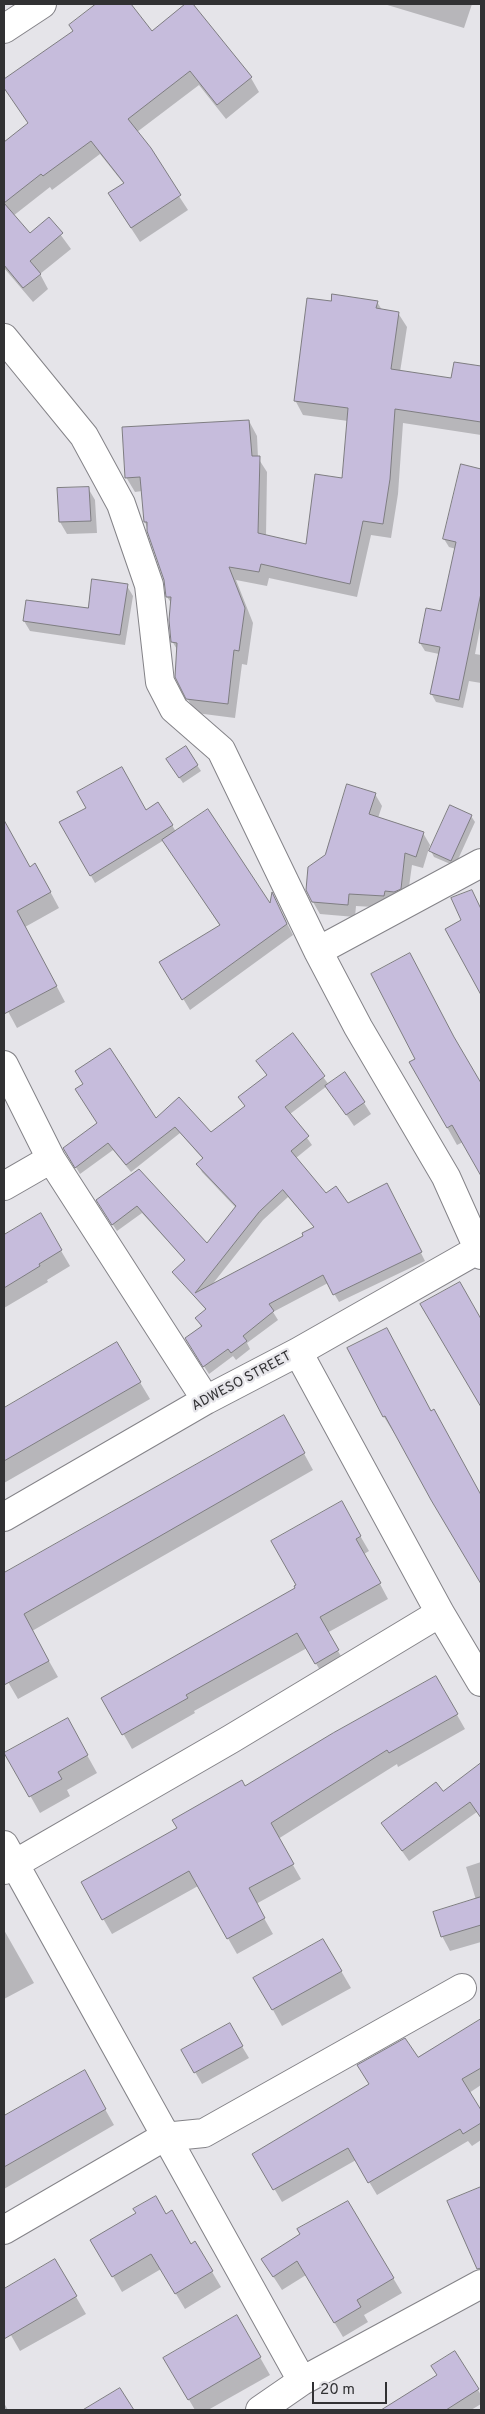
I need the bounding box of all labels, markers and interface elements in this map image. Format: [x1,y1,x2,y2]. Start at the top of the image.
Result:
street label: ADWESO STREET [189,1349,295,1415]
scale bar [315,2372,390,2404]
text: 20 m [320,2381,355,2400]

